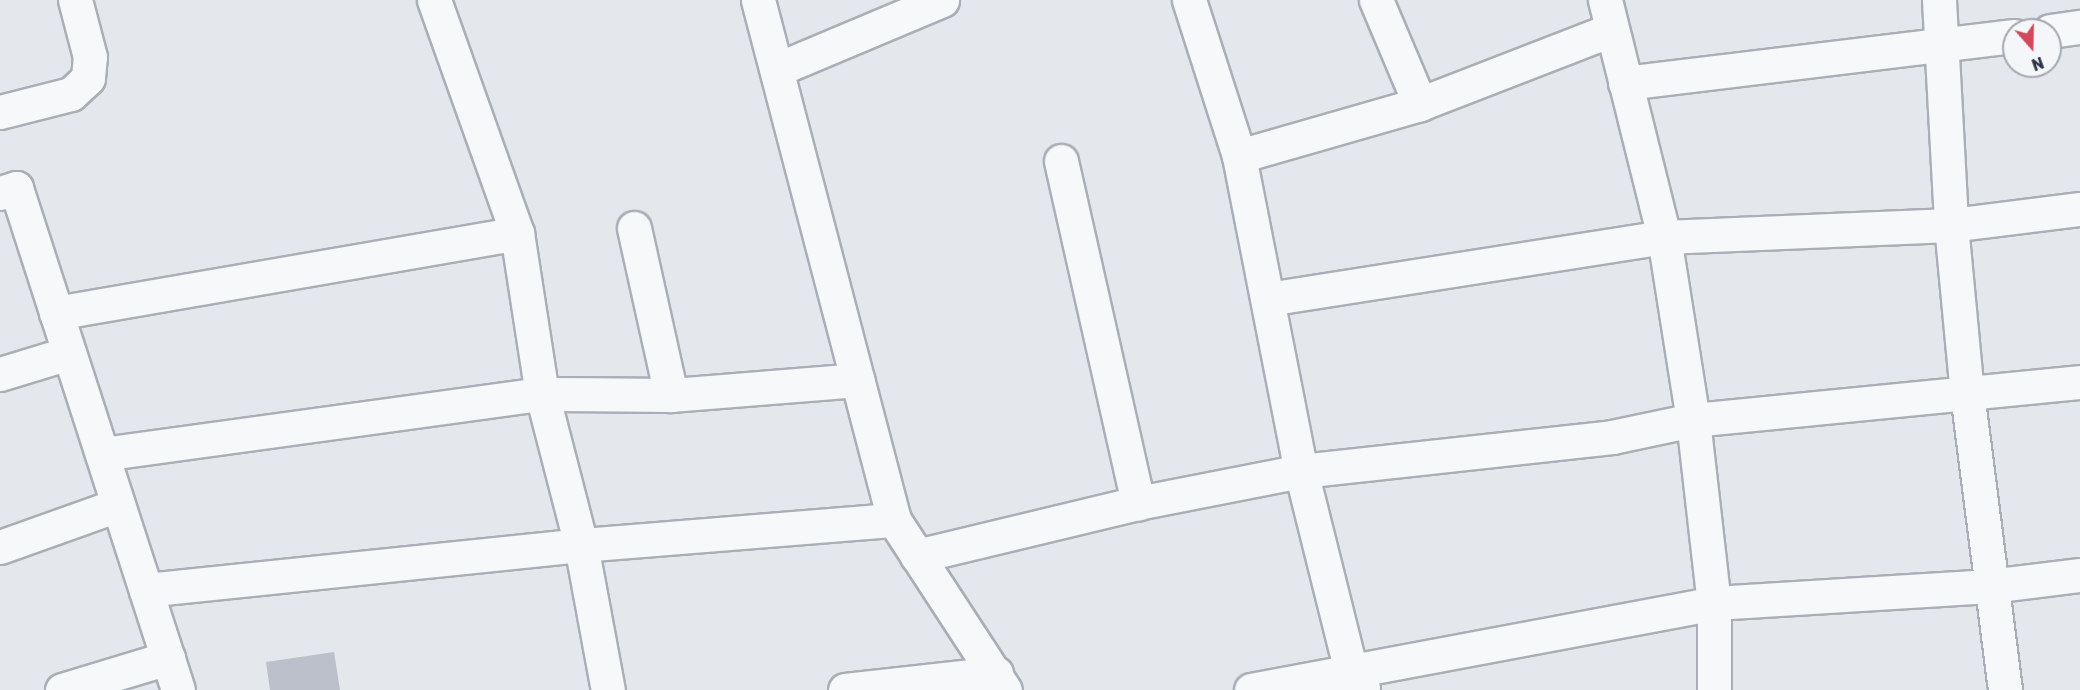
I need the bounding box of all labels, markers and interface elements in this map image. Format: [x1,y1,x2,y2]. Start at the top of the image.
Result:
north arrow [2002,18,2062,78]
text: N [2029,53,2046,74]

